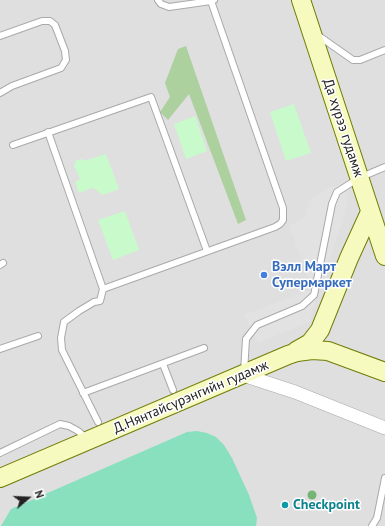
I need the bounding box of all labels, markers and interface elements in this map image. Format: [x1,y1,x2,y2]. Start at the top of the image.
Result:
street label: Да хүрээ гудамж [319,77,367,179]
place label: Вэлл Март Супермаркет [272,259,352,292]
marker: Вэлл Март Супермаркет [259,270,269,280]
street label: Д.Нянтайсүрэнгийн гудамж [111,357,271,437]
north arrow [8,478,48,518]
text: N [32,488,47,500]
place label: Checkpoint [293,497,360,513]
marker: Checkpoint [280,500,290,510]

